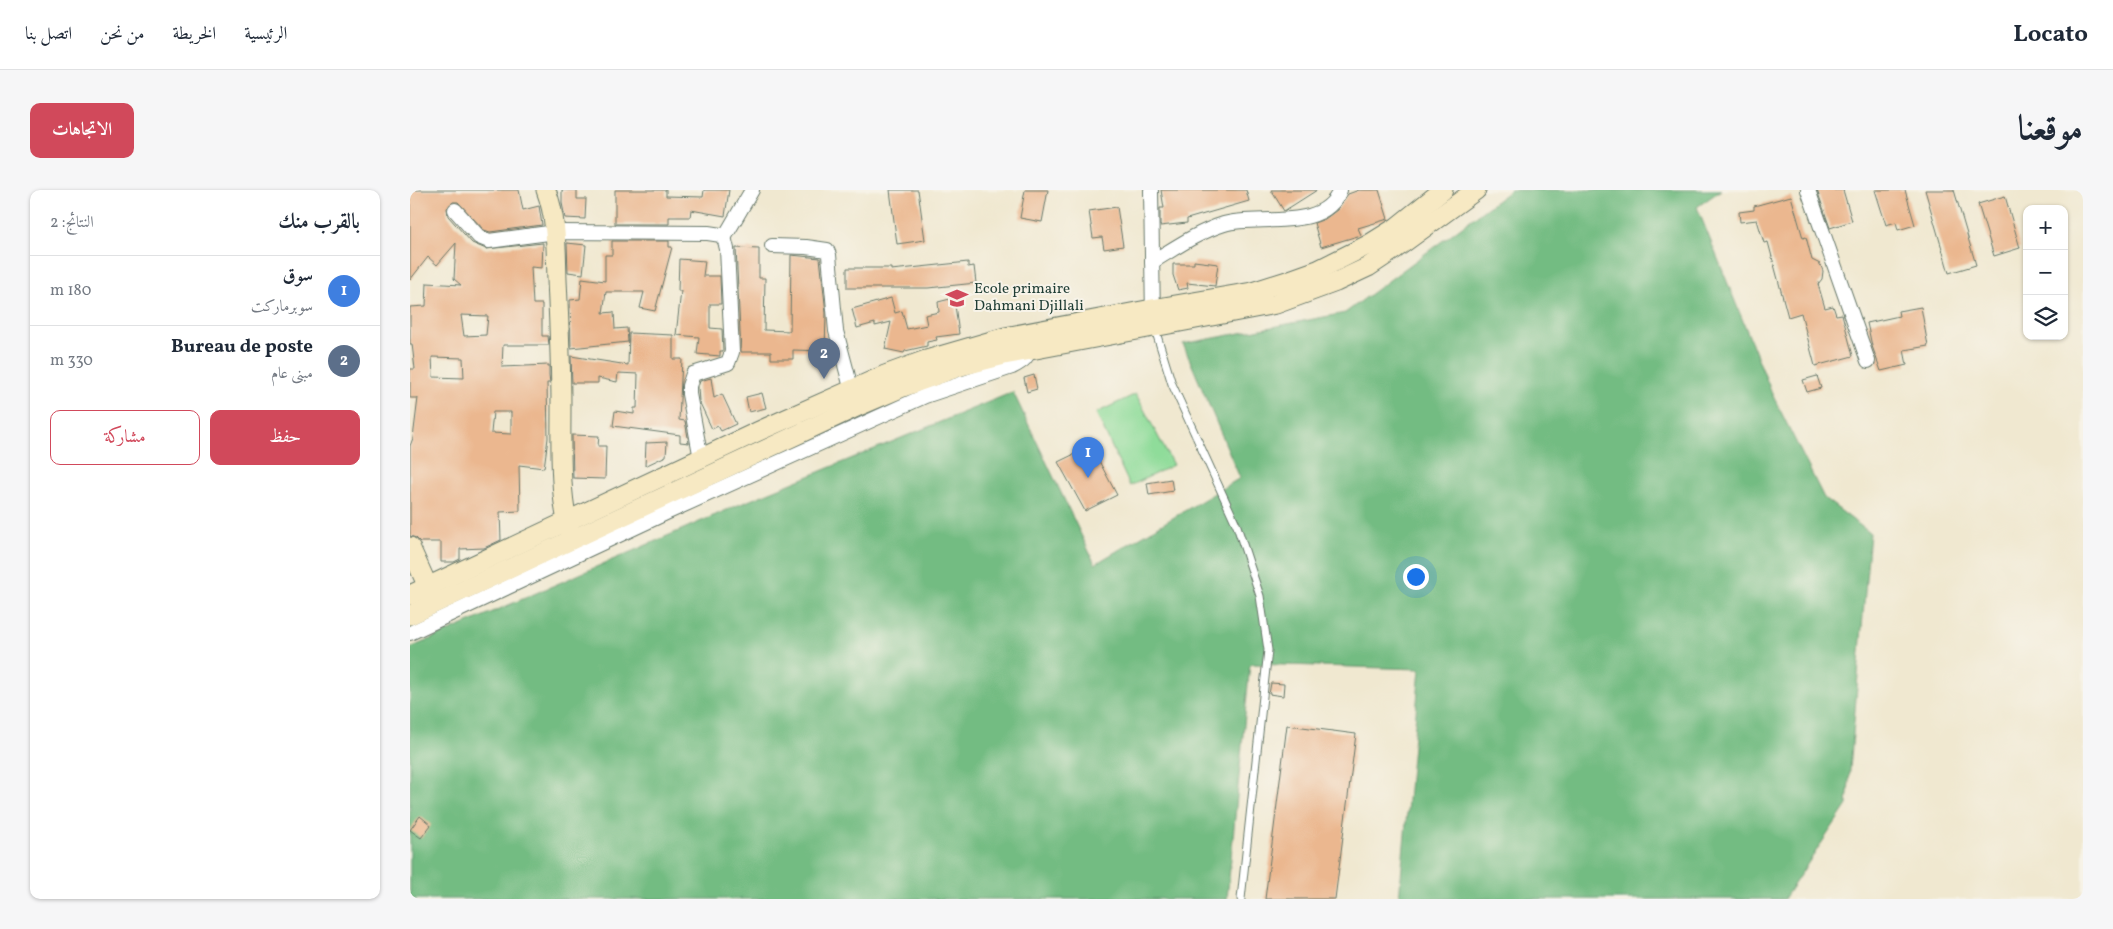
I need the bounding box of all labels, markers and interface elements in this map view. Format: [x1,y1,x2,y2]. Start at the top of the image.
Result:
text: Locato [2013,18,2088,52]
text: اتصل بنا [25,22,72,47]
text: من نحن [100,22,144,47]
text: الخريطة [172,22,216,47]
text: الرئيسية [244,22,287,47]
button: الاتجاهات [30,103,134,158]
text: موقعنا [2018,106,2083,154]
map controls [2023,205,2068,340]
button: + [2023,205,2068,250]
text: بالقرب منك [278,208,360,237]
text: النتائج: 2 [50,212,94,234]
button: − [2023,250,2068,295]
text: سوق [283,263,313,289]
place label: Ecole primaire Dahmani Djillali [974,279,1084,317]
text: 180 m [50,280,91,302]
text: 1 [341,280,347,302]
school or university icon: Ecole primaire Dahmani Djillali [944,285,970,311]
button: layers [2023,295,2068,340]
text: سوبرماركت [251,296,313,318]
text: Bureau de poste [171,334,313,360]
pin: 2 [808,338,840,379]
text: 330 m [50,350,93,372]
text: 2 [340,350,348,372]
text: مبنى عام [271,363,313,385]
button: مشاركة [50,410,200,465]
button: حفظ [210,410,360,465]
pin: 1 [1072,437,1104,478]
your location [1403,564,1429,590]

